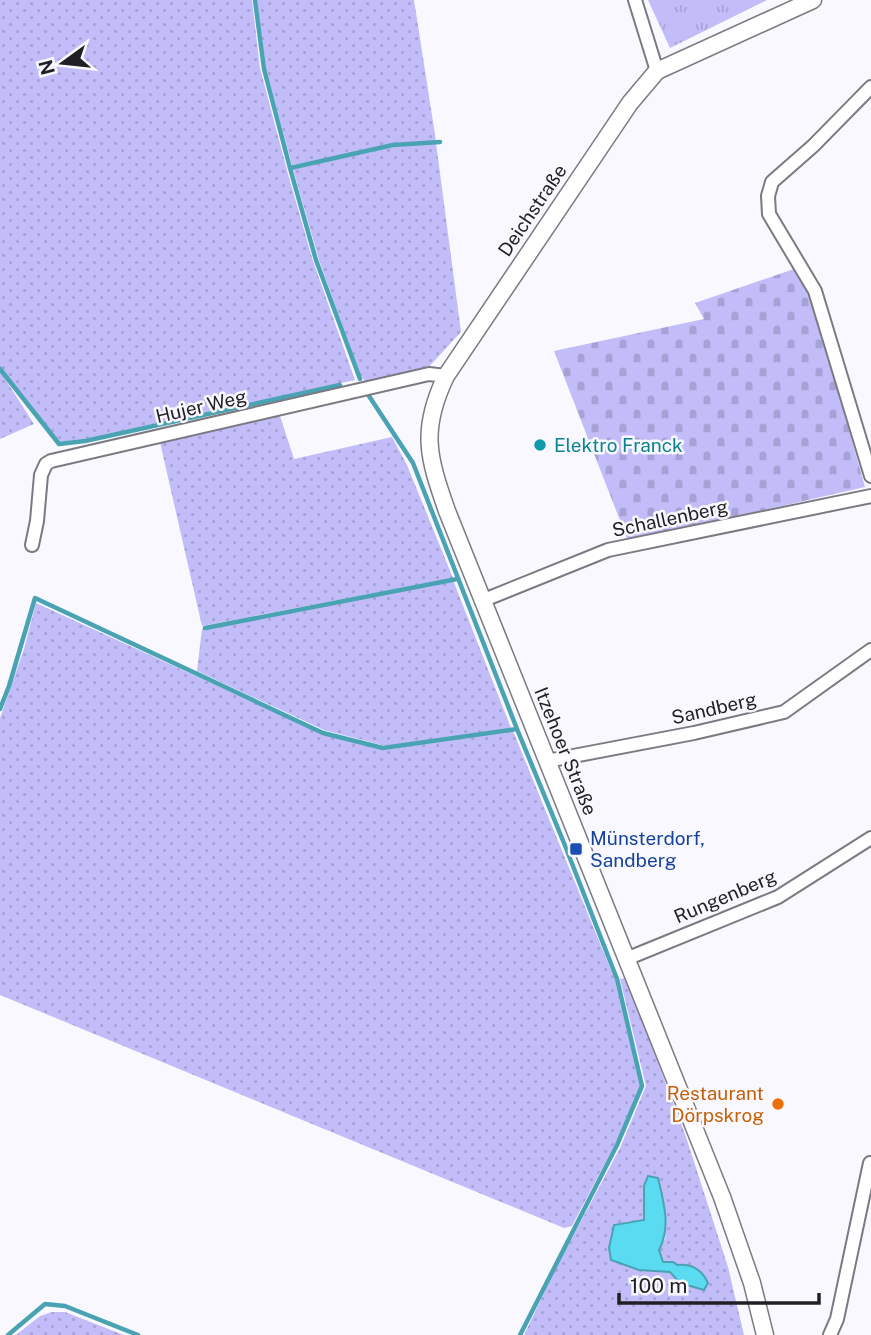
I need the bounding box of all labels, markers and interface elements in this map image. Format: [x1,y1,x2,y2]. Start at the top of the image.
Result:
north arrow [28,28,98,98]
text: N [34,57,59,77]
street label: Deichstraße [493,160,571,260]
street label: Hujer Weg [153,385,249,427]
place label: Elektro Franck [554,434,683,456]
marker: Elektro Franck [532,437,548,453]
street label: Schallenberg [610,495,730,541]
street label: Itzehoer Straße [530,684,602,818]
street label: Sandberg [669,687,759,728]
place label: Münsterdorf, Sandberg [590,827,705,871]
marker: Münsterdorf, Sandberg [568,841,584,857]
street label: Rungenberg [670,864,780,927]
place label: Restaurant Dörpskrog [667,1082,764,1126]
marker: Restaurant Dörpskrog [770,1096,786,1112]
scale bar [619,1262,818,1306]
text: 100 m [630,1273,687,1298]

